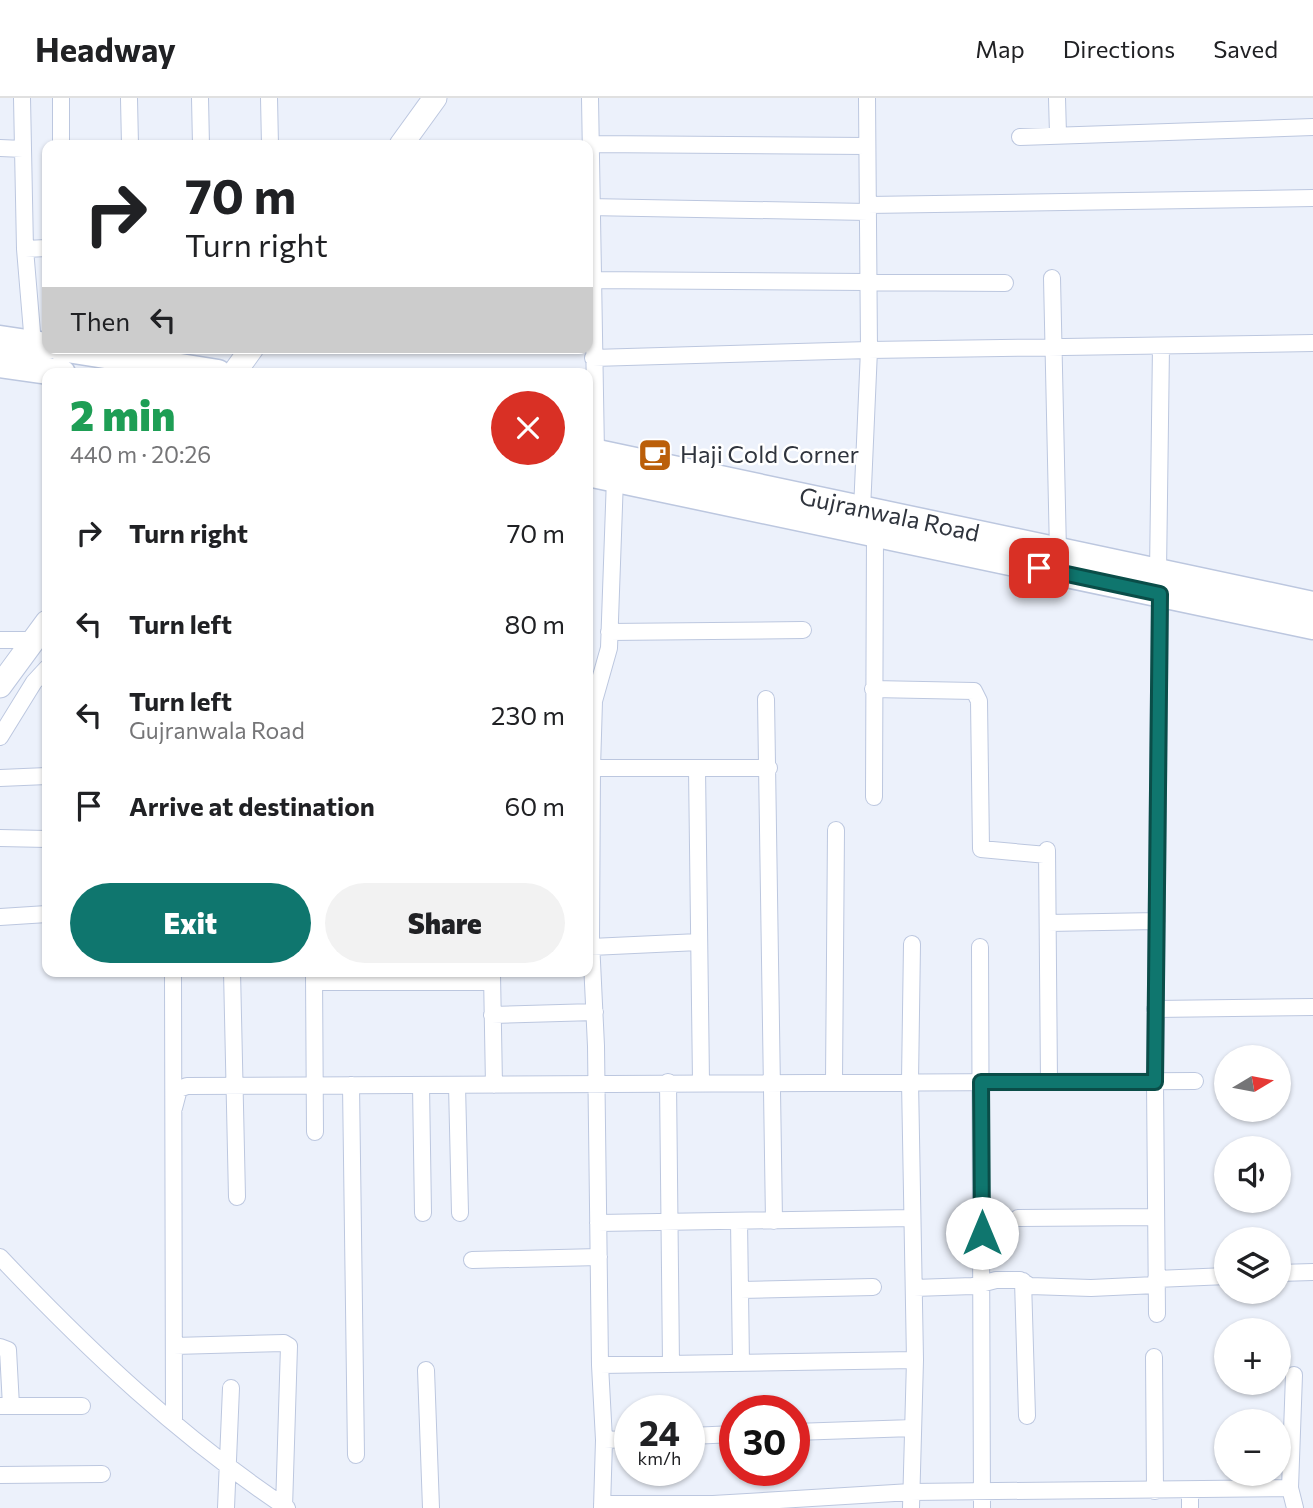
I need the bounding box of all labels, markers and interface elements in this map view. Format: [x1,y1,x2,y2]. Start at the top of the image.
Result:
text: Headway [35,28,176,69]
text: Map [975,34,1025,63]
text: Directions [1063,34,1175,63]
text: Saved [1213,34,1278,63]
text: 70 m [185,164,296,224]
icon: right [70,168,161,259]
text: Turn right [185,224,328,264]
icon: left [144,301,182,339]
text: Then [70,305,130,336]
text: 2 min [70,388,176,440]
button: close [491,391,565,465]
cafe icon: Haji Cold Corner [636,436,674,474]
place label: Haji Cold Corner [680,439,860,468]
text: 440 m · 20:26 [70,440,211,468]
street label: Gujranwala Road [797,480,982,547]
icon: right [70,514,108,552]
text: Turn right [129,517,248,548]
text: 70 m [507,517,565,548]
pin [1009,538,1069,598]
icon: arrive [1020,549,1058,587]
icon: left [70,605,108,643]
text: Turn left [129,608,232,639]
text: 80 m [505,608,565,639]
text: Turn left [129,685,232,716]
icon: left [70,696,108,734]
text: 230 m [491,699,565,730]
text: Gujranwala Road [129,716,305,744]
icon: arrive [70,787,108,825]
text: Arrive at destination [129,790,375,821]
text: 60 m [505,790,565,821]
button: Exit [70,883,311,963]
button: Share [325,883,565,963]
north arrow [1214,1045,1292,1122]
map controls [1214,1045,1291,1486]
button: sound [1214,1136,1291,1213]
position arrow [945,1196,1019,1270]
button: layers [1214,1227,1291,1304]
button: + [1214,1318,1291,1395]
speed limit sign: 30 [719,1395,810,1486]
button: − [1214,1409,1291,1486]
text: 24 [639,1410,680,1453]
text: km/h [638,1447,681,1469]

